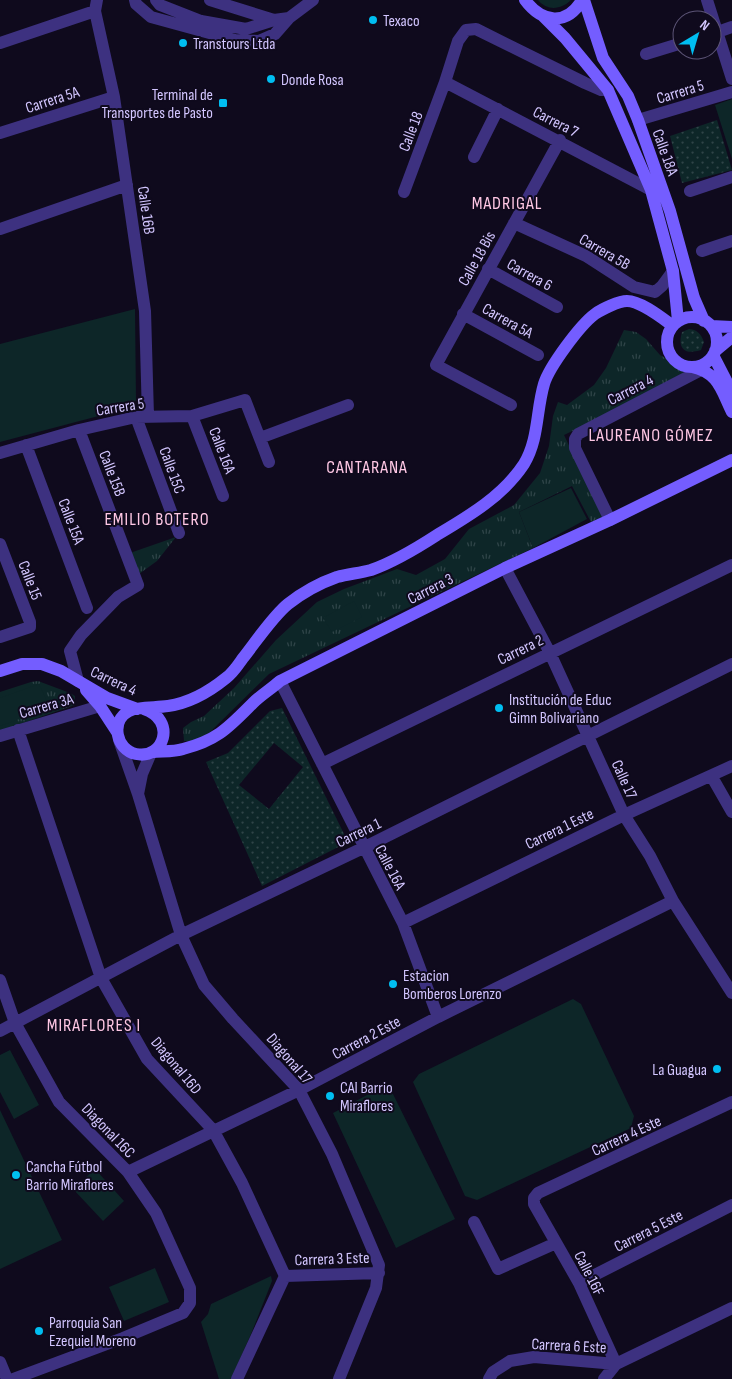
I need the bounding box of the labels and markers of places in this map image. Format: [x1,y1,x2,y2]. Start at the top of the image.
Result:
place label: Texaco [383,12,420,31]
marker: Texaco [367,14,379,26]
place label: Transtours Ltda [193,35,275,54]
marker: Transtours Ltda [177,37,189,49]
place label: Donde Rosa [281,71,344,90]
marker: Donde Rosa [265,73,277,85]
place label: Terminal de Transportes de Pasto [102,86,213,123]
marker: Terminal de Transportes de Pasto [217,97,229,109]
place label: Institución de Educ Gimn Bolivariano [509,691,612,728]
marker: Institución de Educ Gimn Bolivariano [493,702,505,714]
place label: Estacion Bomberos Lorenzo [403,967,502,1004]
marker: Estacion Bomberos Lorenzo [387,978,399,990]
place label: La Guagua [652,1061,707,1080]
marker: La Guagua [711,1063,723,1075]
place label: CAI Barrio Miraflores [340,1079,393,1116]
marker: CAI Barrio Miraflores [324,1090,336,1102]
place label: Cancha Fútbol Barrio Miraflores [26,1158,114,1195]
marker: Cancha Fútbol Barrio Miraflores [10,1169,22,1181]
place label: Parroquia San Ezequiel Moreno [49,1314,136,1351]
marker: Parroquia San Ezequiel Moreno [33,1325,45,1337]

